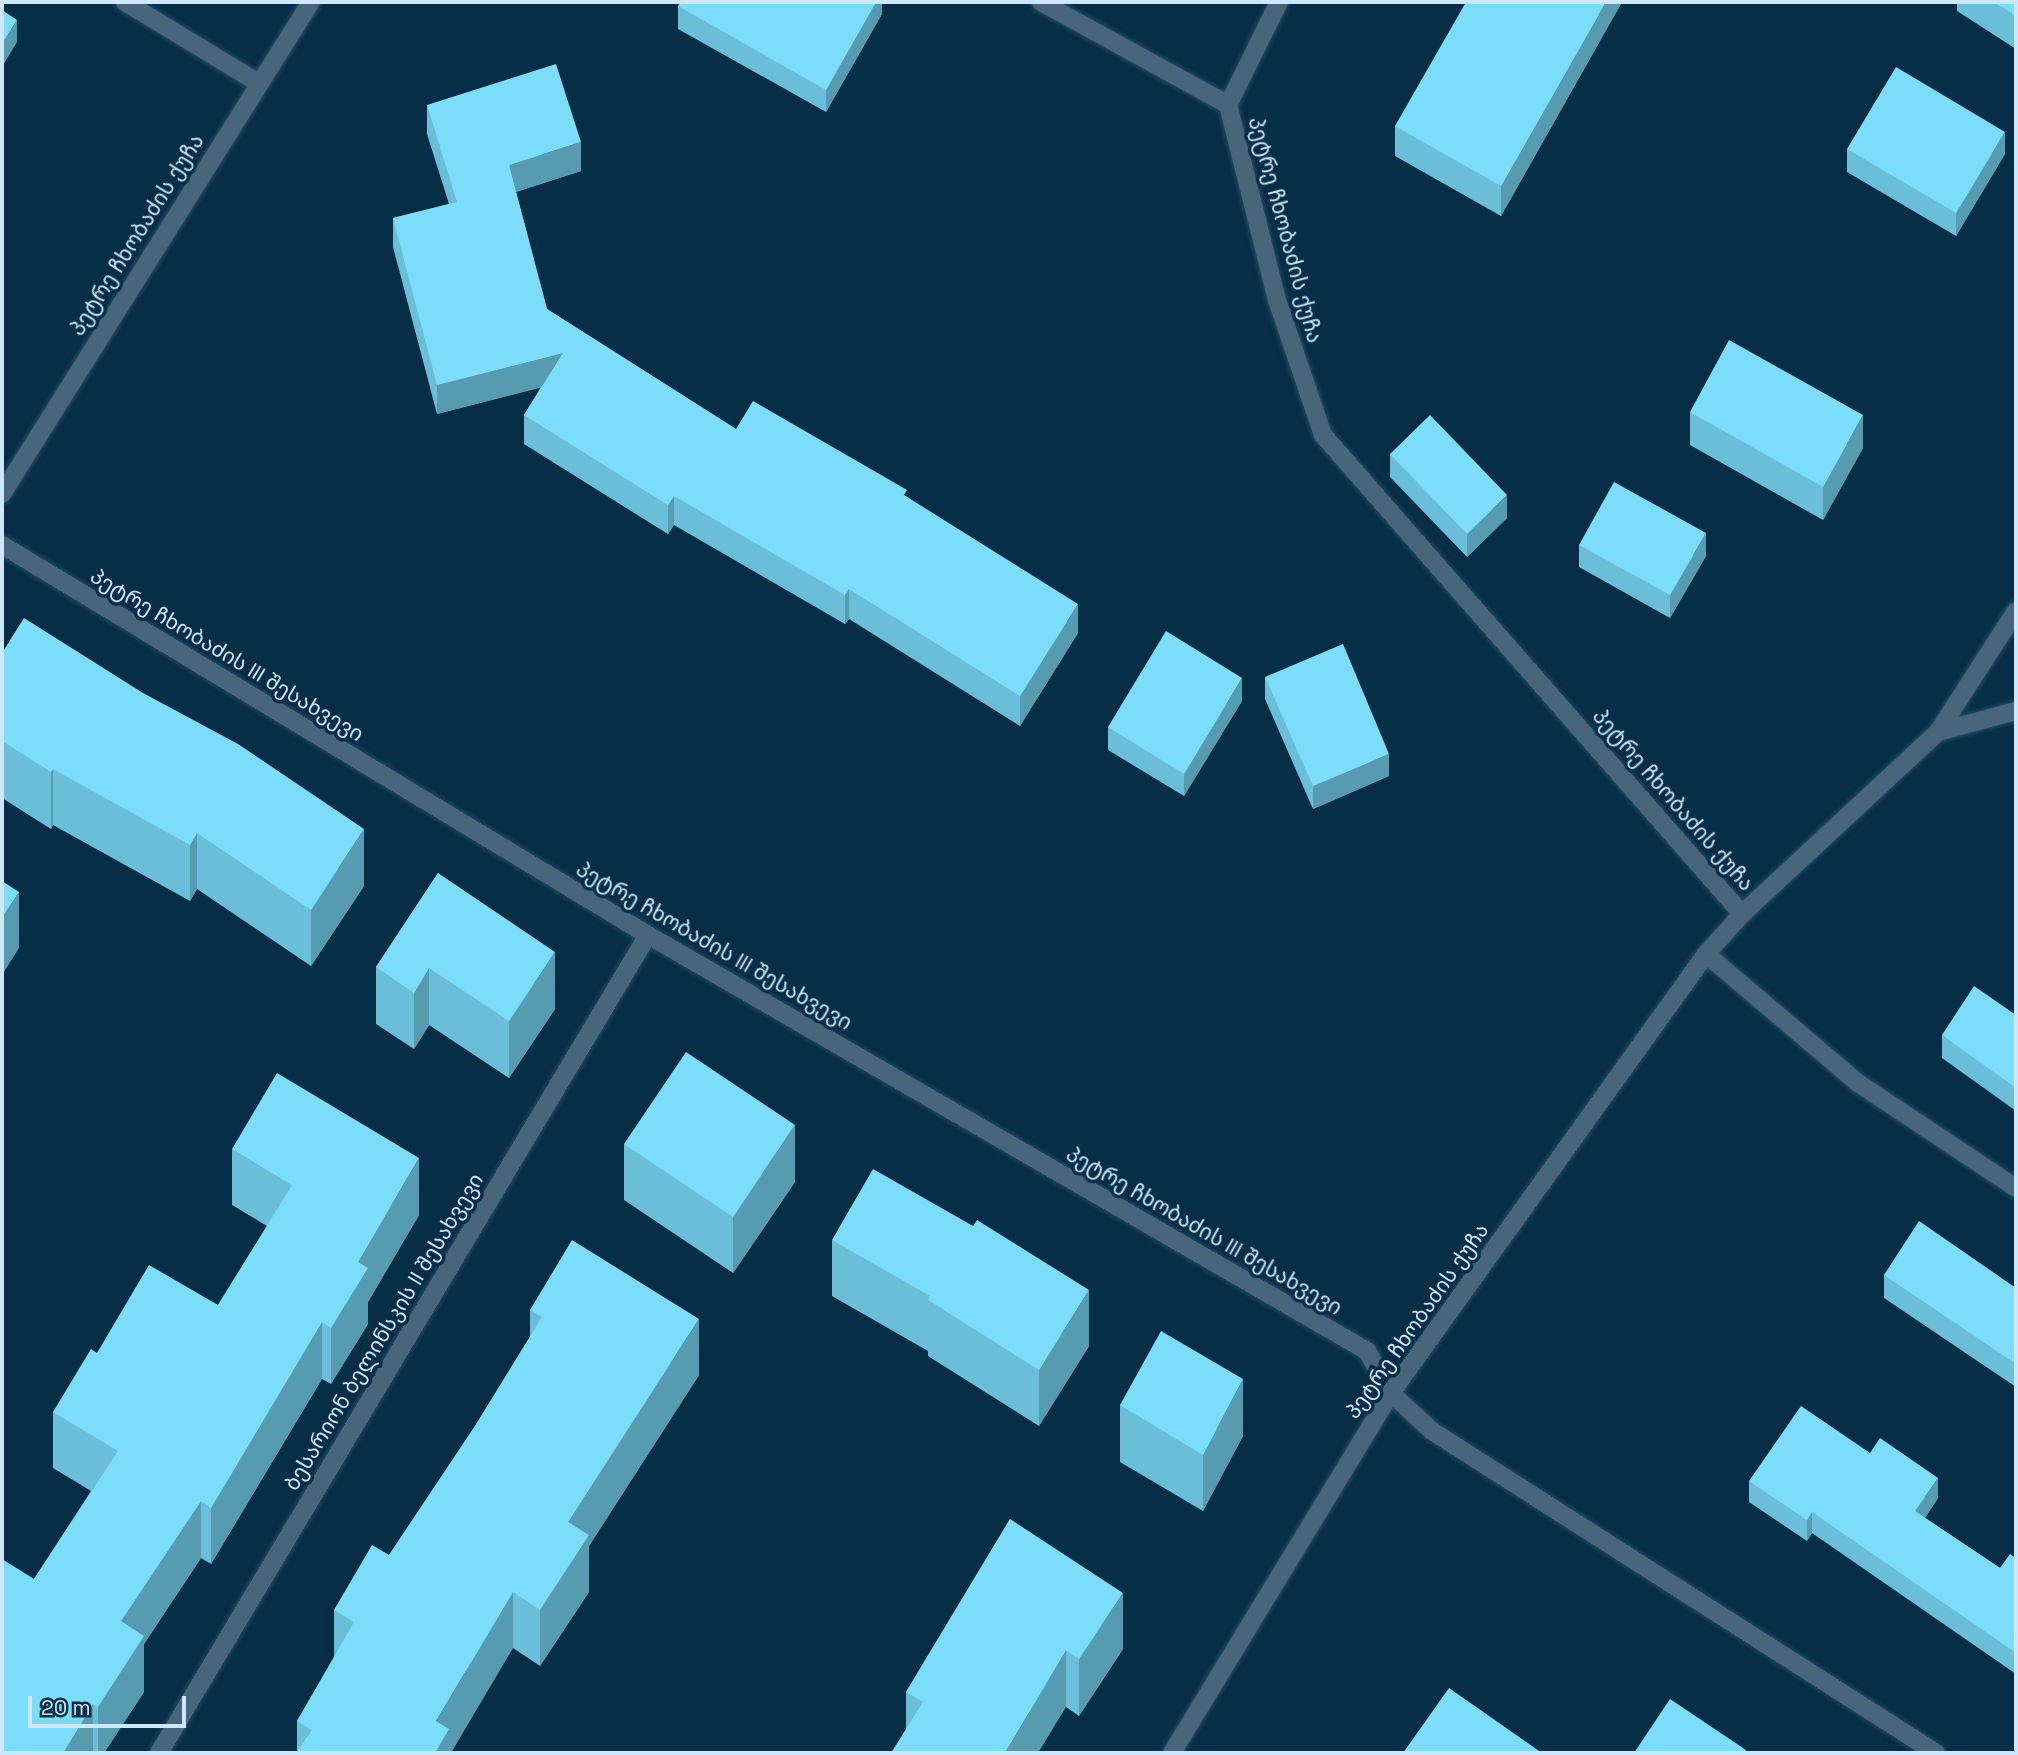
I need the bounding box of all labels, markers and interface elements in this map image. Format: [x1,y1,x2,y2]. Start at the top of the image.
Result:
street label: პეტრე ჩხობაძის ქუჩა [1243,114,1327,346]
street label: პეტრე ჩხობაძის ქუჩა [65,130,209,340]
street label: პეტრე ჩხობაძის III შესახვევი [86,563,368,747]
street label: პეტრე ჩხობაძის ქუჩა [1587,704,1759,896]
street label: პეტრე ჩხობაძის III შესახვევი [572,857,856,1035]
street label: პეტრე ჩხობაძის III შესახვევი [1062,1142,1346,1320]
street label: ბესარიონ ბელინსკის II შესახვევი [279,1169,489,1495]
street label: პეტრე ჩხობაძის ქუჩა [1340,1218,1494,1424]
scale bar [32,1682,189,1726]
text: 20 m [41,1694,91,1721]

